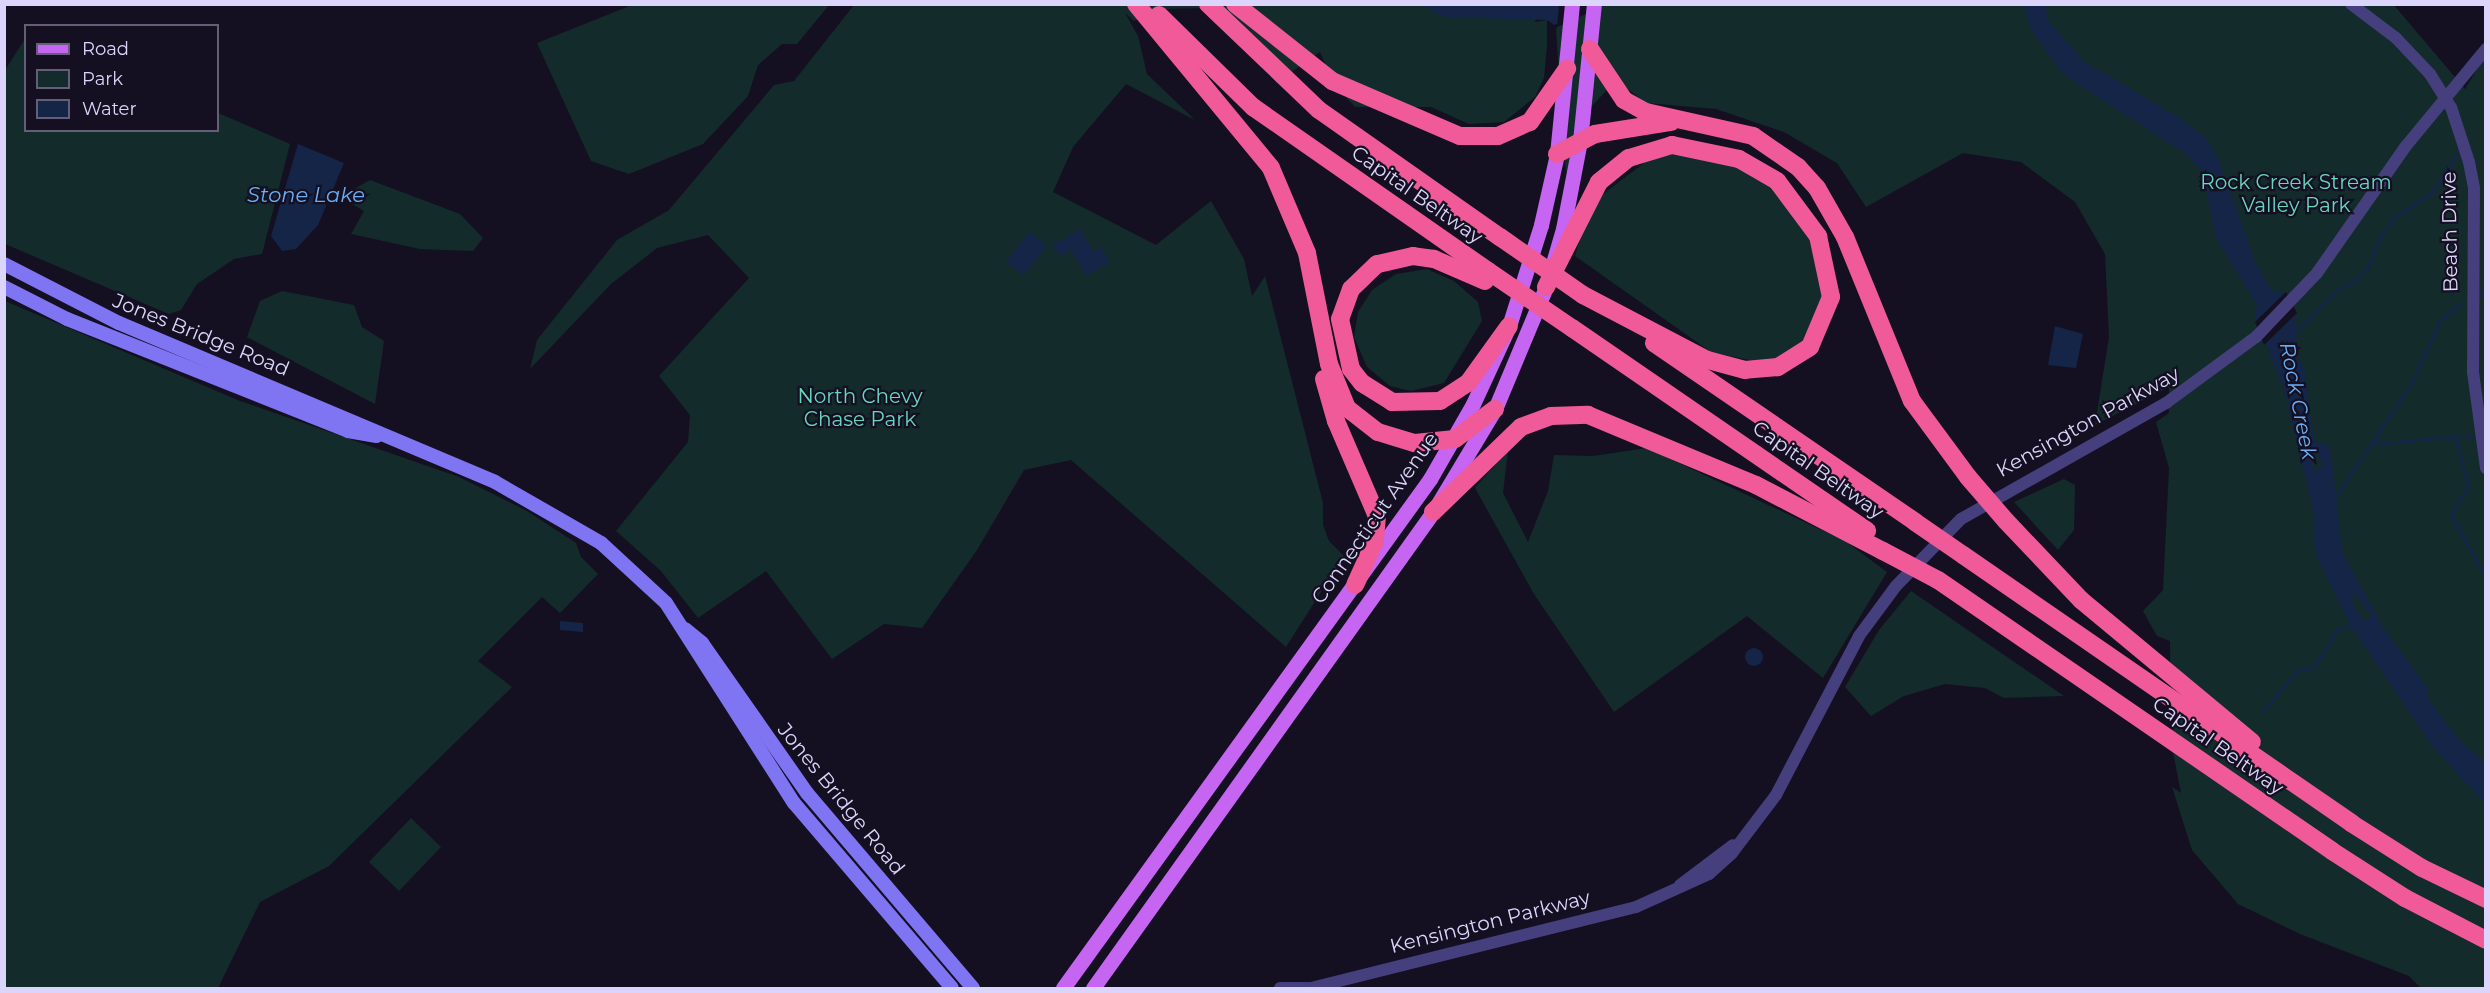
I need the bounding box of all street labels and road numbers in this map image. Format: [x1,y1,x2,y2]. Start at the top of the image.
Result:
street label: Capital Beltway [1347,141,1487,249]
street label: Beach Drive [2437,171,2463,293]
street label: Jones Bridge Road [109,289,293,381]
street label: Kensington Parkway [1992,362,2184,482]
street label: Capital Beltway [1748,416,1888,524]
street label: Connecticut Avenue [1307,428,1443,608]
street label: Capital Beltway [2148,692,2288,800]
street label: Jones Bridge Road [772,718,910,880]
street label: Kensington Parkway [1387,886,1593,958]

